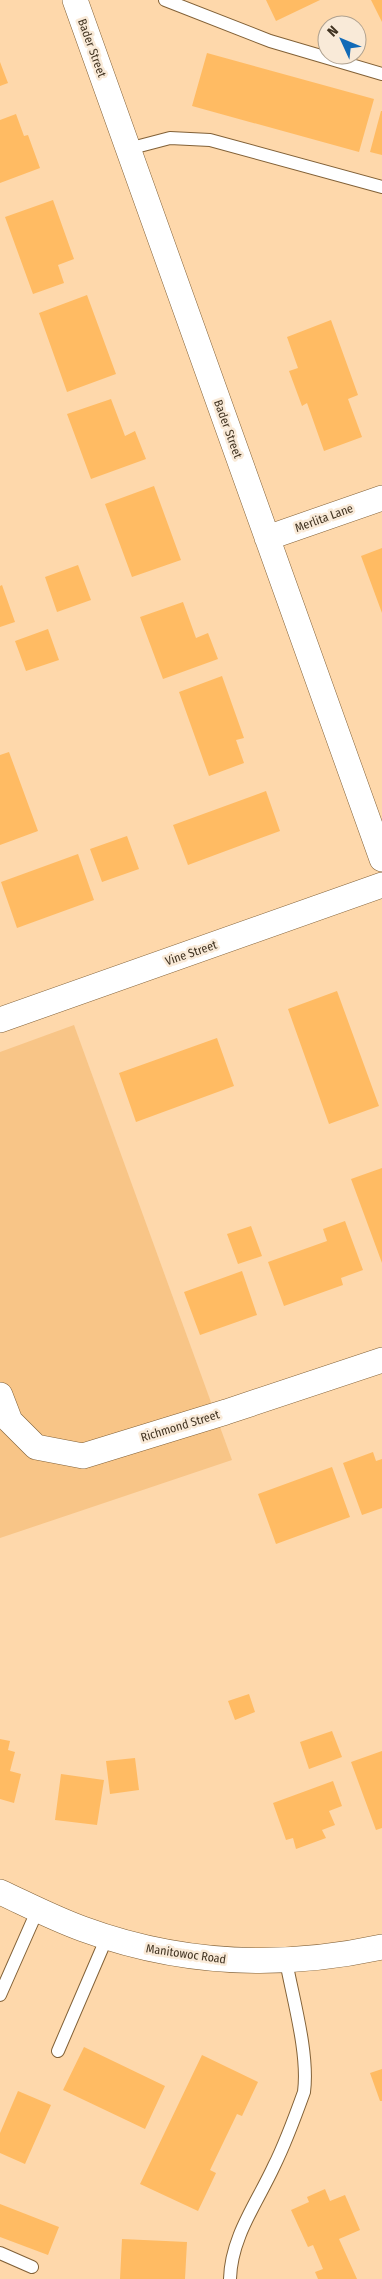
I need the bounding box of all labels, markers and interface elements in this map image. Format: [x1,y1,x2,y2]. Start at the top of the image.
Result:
north arrow [317,15,367,65]
street label: Bader Street [75,17,109,79]
text: N [324,22,342,40]
street label: Bader Street [211,398,245,460]
street label: Merlita Lane [293,501,355,535]
street label: Vine Street [163,938,219,968]
street label: Richmond Street [139,1407,221,1445]
street label: Manitowoc Road [145,1941,227,1967]

